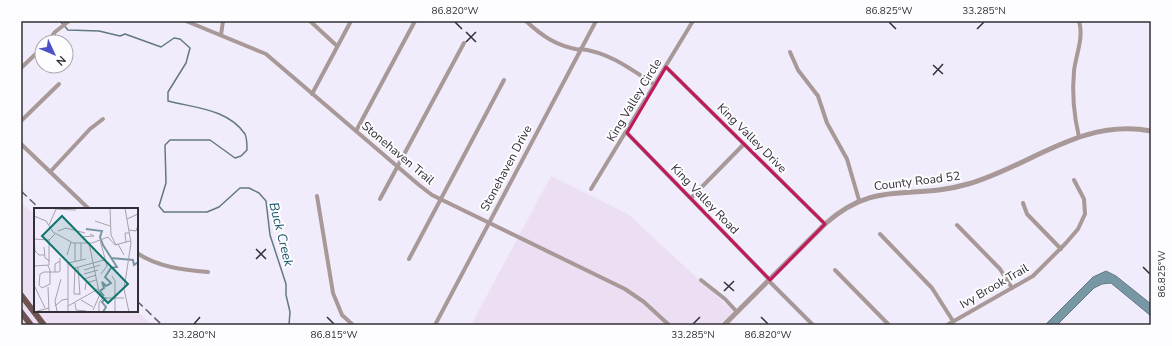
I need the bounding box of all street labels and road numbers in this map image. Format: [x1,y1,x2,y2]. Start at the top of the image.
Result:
street label: King Valley Circle [603,55,665,145]
street label: King Valley Drive [714,100,790,176]
street label: Stonehaven Trail [358,118,438,188]
street label: Stonehaven Drive [477,122,535,214]
street label: King Valley Road [667,160,743,238]
street label: County Road 52 [873,168,961,194]
street label: Ivy Brook Trail [957,260,1032,312]

